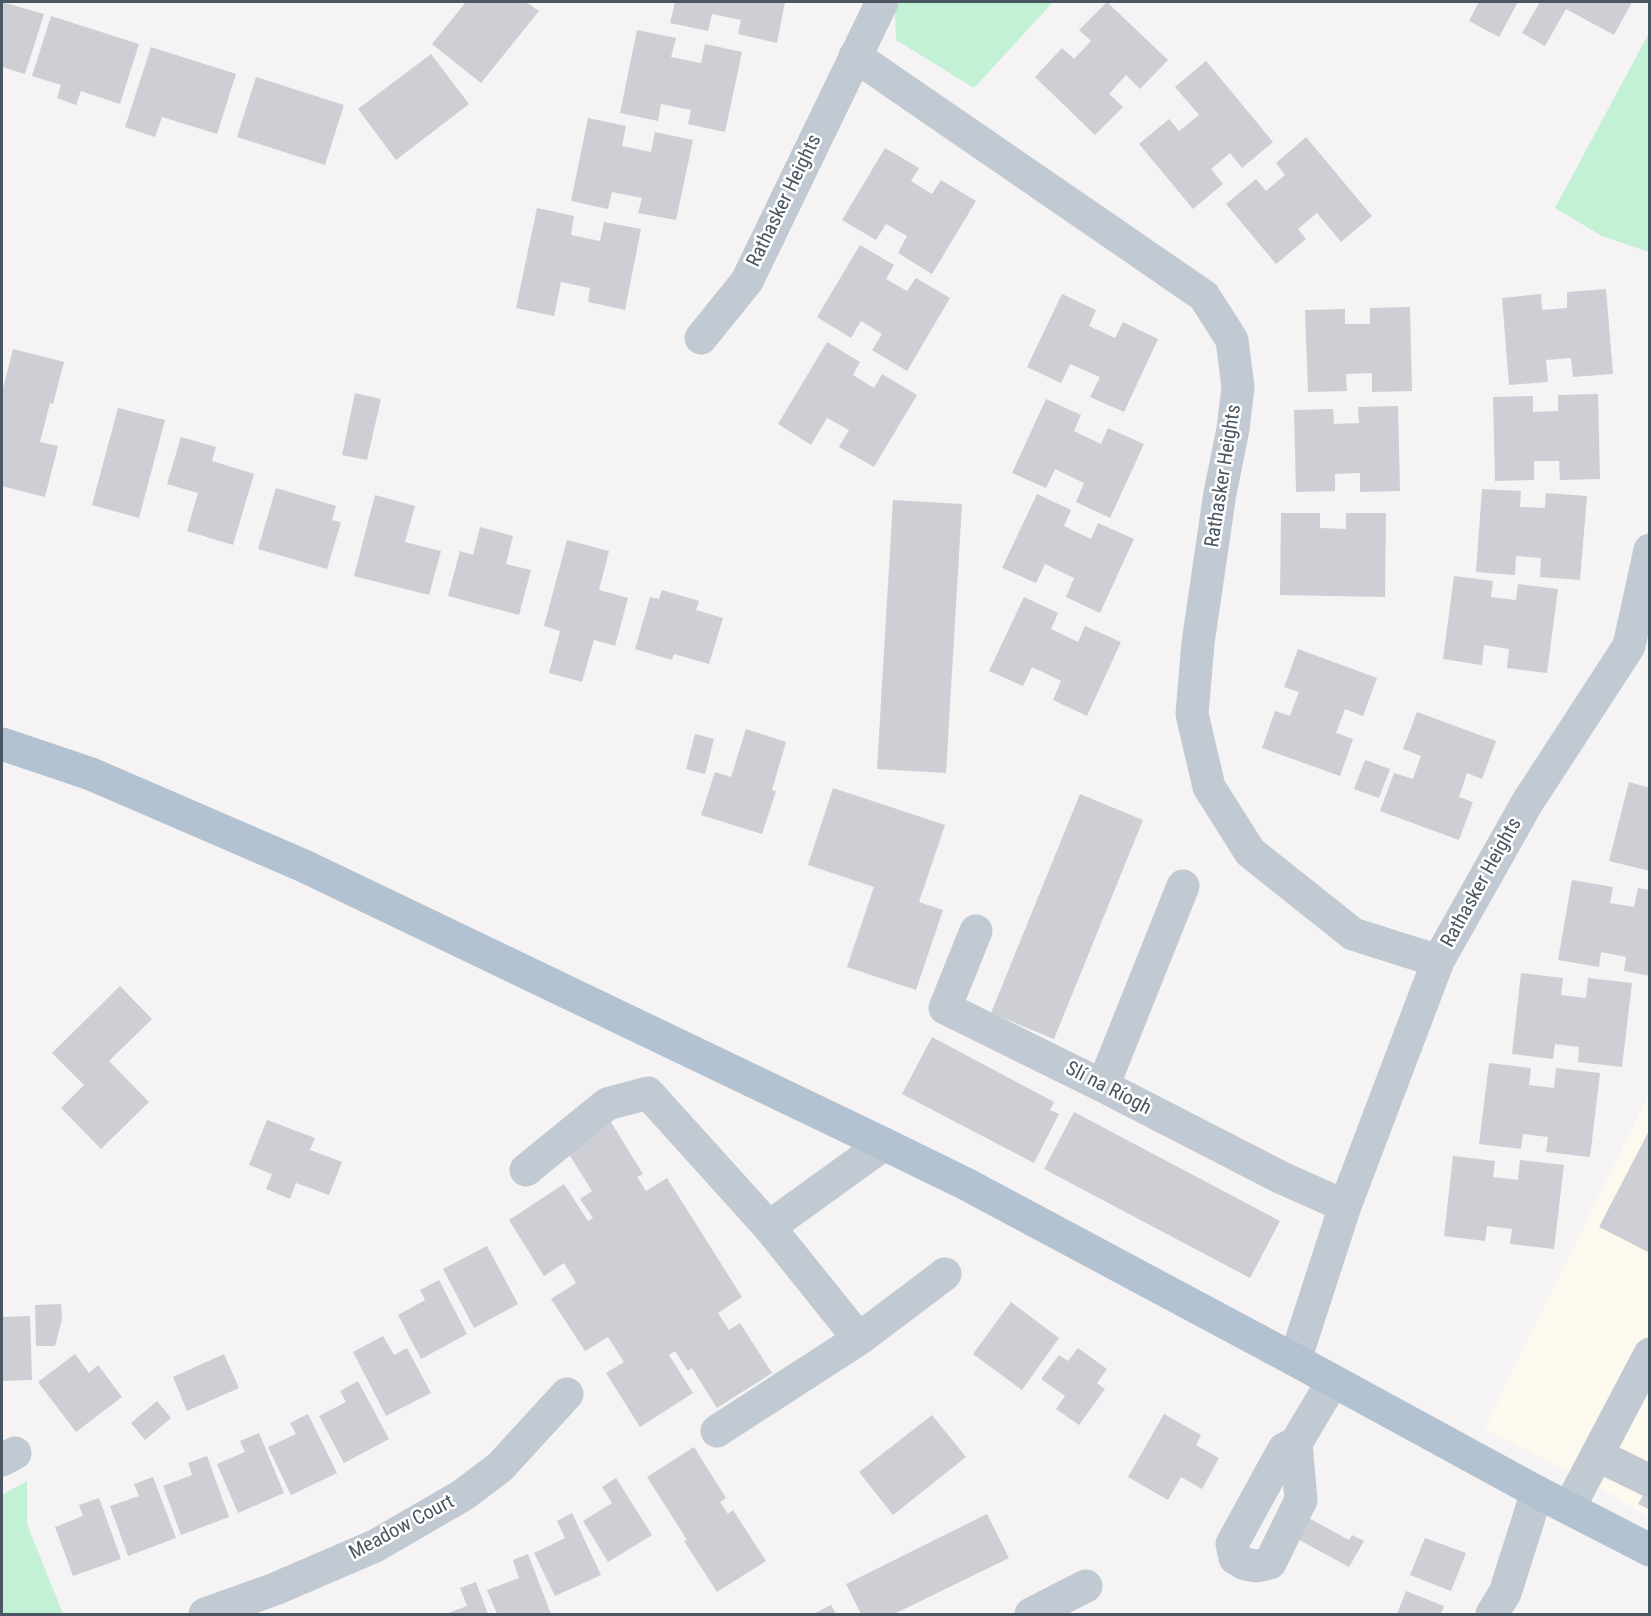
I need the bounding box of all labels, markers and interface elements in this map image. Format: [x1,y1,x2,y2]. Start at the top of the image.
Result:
street label: Rathasker Heights [743,131,827,271]
street label: Rathasker Heights [1201,403,1247,549]
street label: Rathasker Heights [1437,814,1527,952]
street label: Slí na Ríogh [1061,1057,1155,1121]
street label: Meadow Court [346,1490,458,1566]

